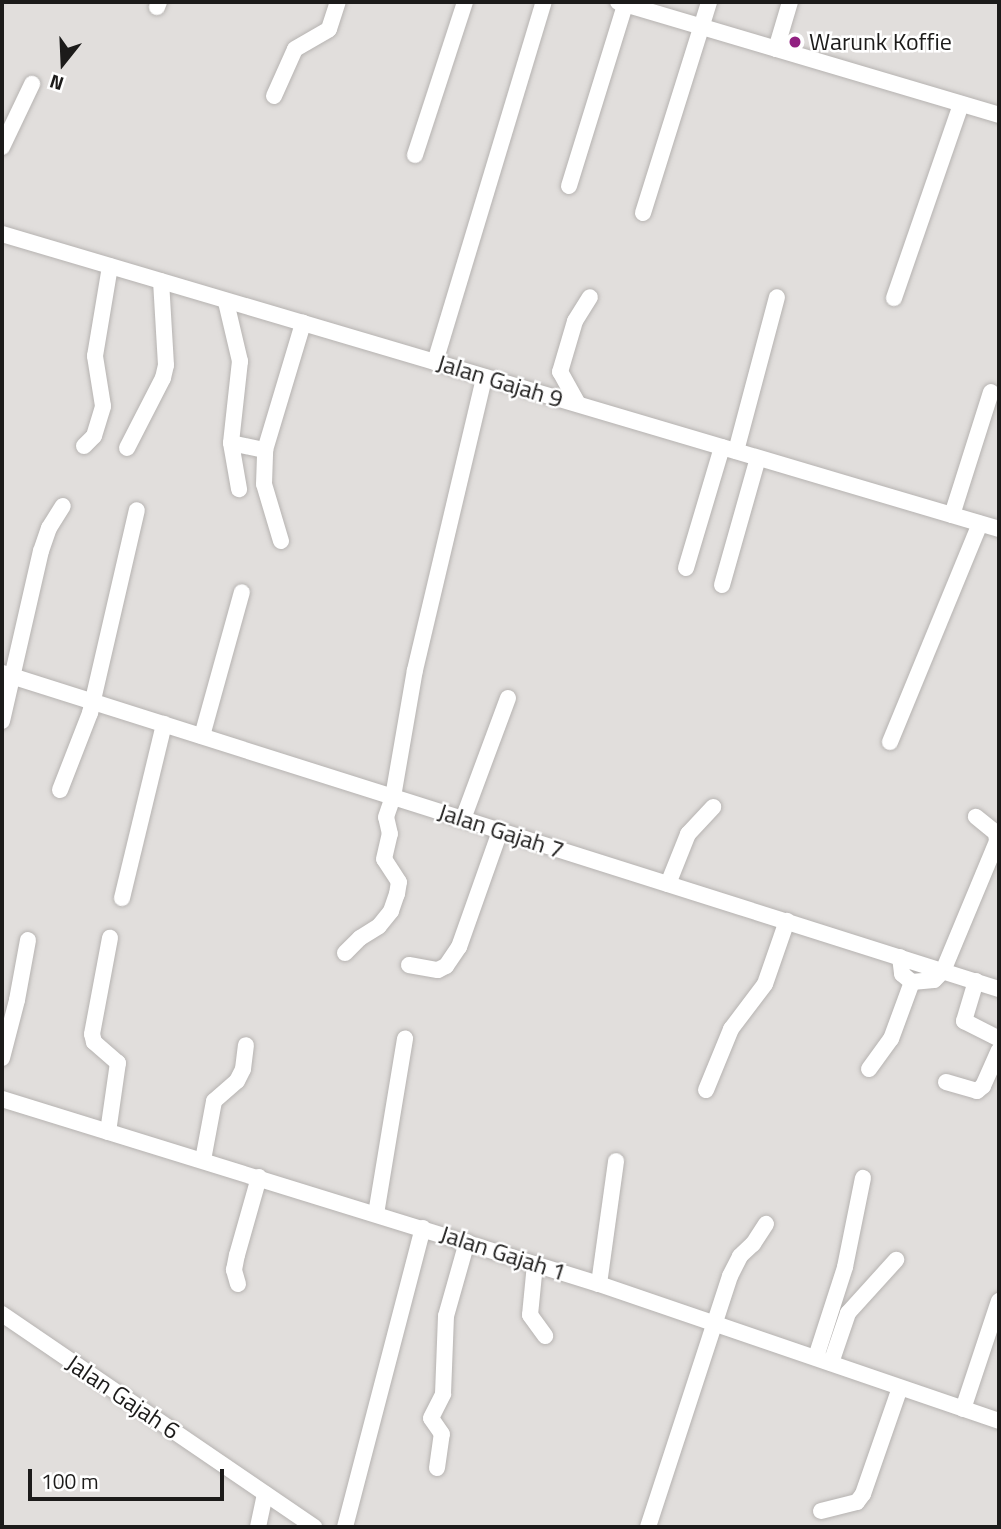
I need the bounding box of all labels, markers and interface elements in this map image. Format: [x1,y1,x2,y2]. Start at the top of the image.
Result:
north arrow [28,28,98,98]
place label: Warunk Koffie [809,28,952,56]
marker: Warunk Koffie [787,34,803,50]
text: N [46,68,67,99]
street label: Jalan Gajah 9 [433,348,567,414]
street label: Jalan Gajah 7 [435,797,567,865]
street label: Jalan Gajah 1 [437,1219,569,1287]
street label: Jalan Gajah 6 [61,1349,185,1445]
scale bar [32,1456,228,1500]
text: 100 m [41,1465,98,1497]

